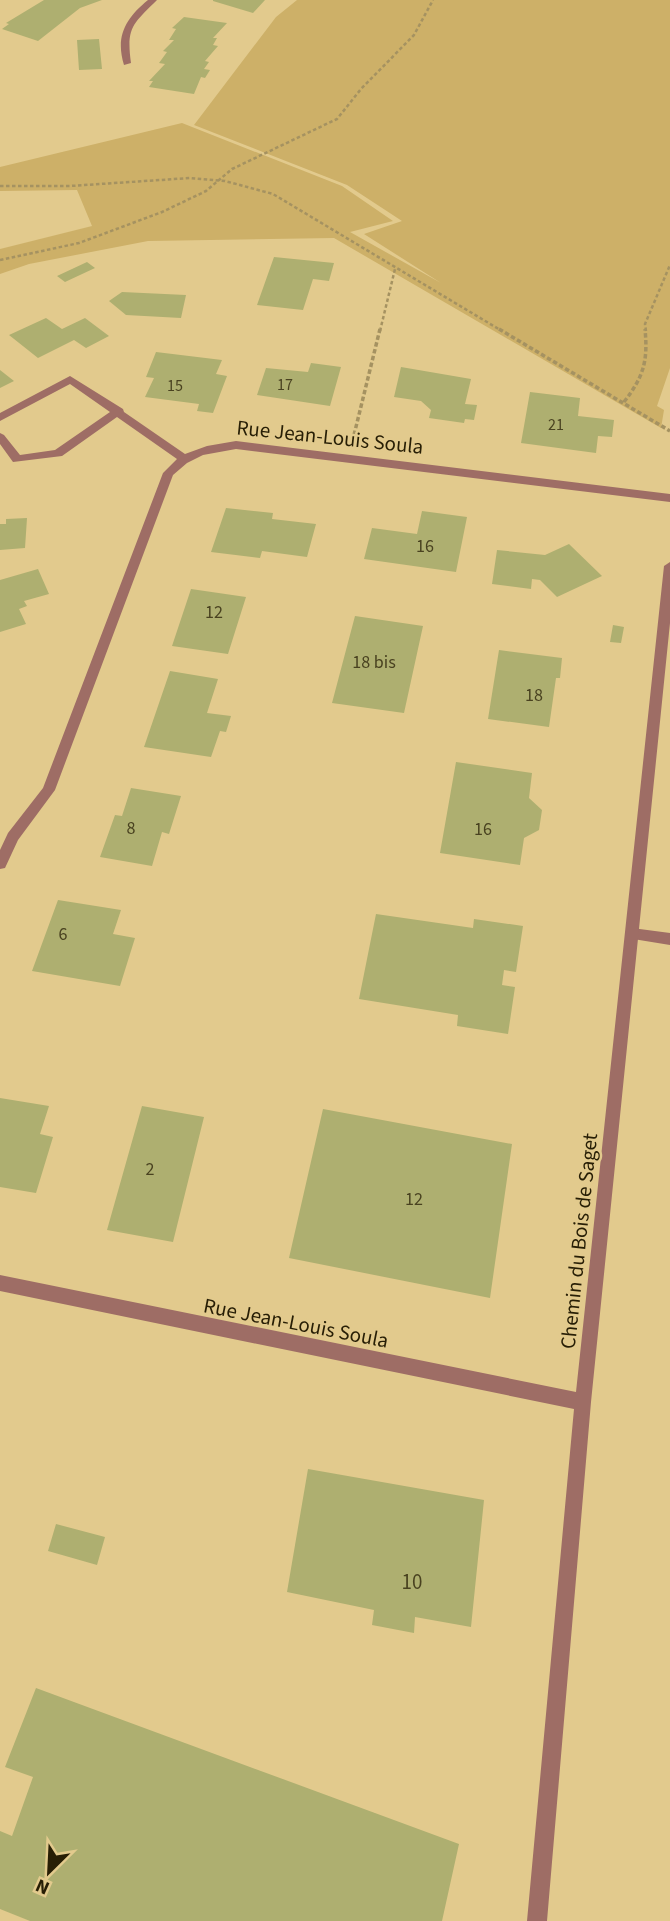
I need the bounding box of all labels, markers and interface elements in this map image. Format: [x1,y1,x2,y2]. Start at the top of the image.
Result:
house number: 17 [277,374,293,396]
house number: 15 [167,375,183,397]
street label: Rue Jean-Louis Soula [235,412,425,462]
house number: 21 [548,414,564,436]
house number: 16 [416,534,434,559]
house number: 12 [205,600,223,625]
house number: 18 bis [352,650,396,675]
house number: 18 [525,683,543,708]
house number: 8 [127,816,136,841]
house number: 16 [474,817,492,842]
house number: 6 [59,922,68,947]
street label: Chemin du Bois de Saget [553,1132,605,1350]
house number: 2 [146,1157,155,1182]
house number: 12 [405,1187,423,1212]
street label: Rue Jean-Louis Soula [201,1290,391,1356]
house number: 10 [402,1567,422,1597]
north arrow [14,1837,84,1907]
text: N [31,1871,54,1901]

